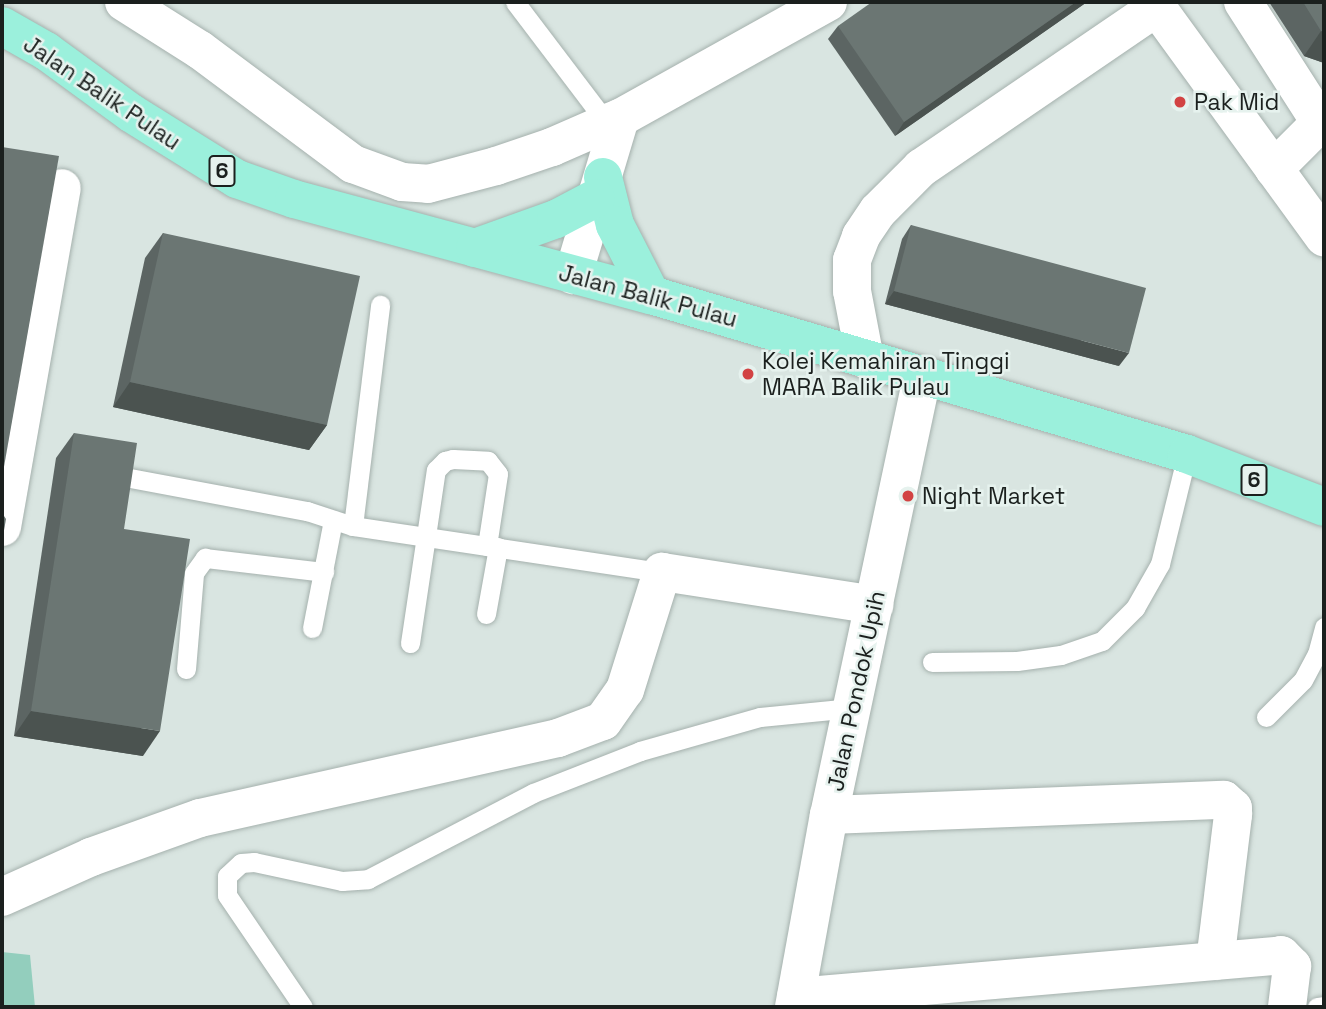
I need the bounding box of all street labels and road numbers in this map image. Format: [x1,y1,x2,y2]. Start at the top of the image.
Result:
street label: Jalan Balik Pulau [18,30,186,156]
road number: 6 [208,154,236,188]
street label: Jalan Balik Pulau [556,259,740,333]
road number: 6 [1240,462,1268,498]
street label: Jalan Pondok Upih [821,588,891,794]

